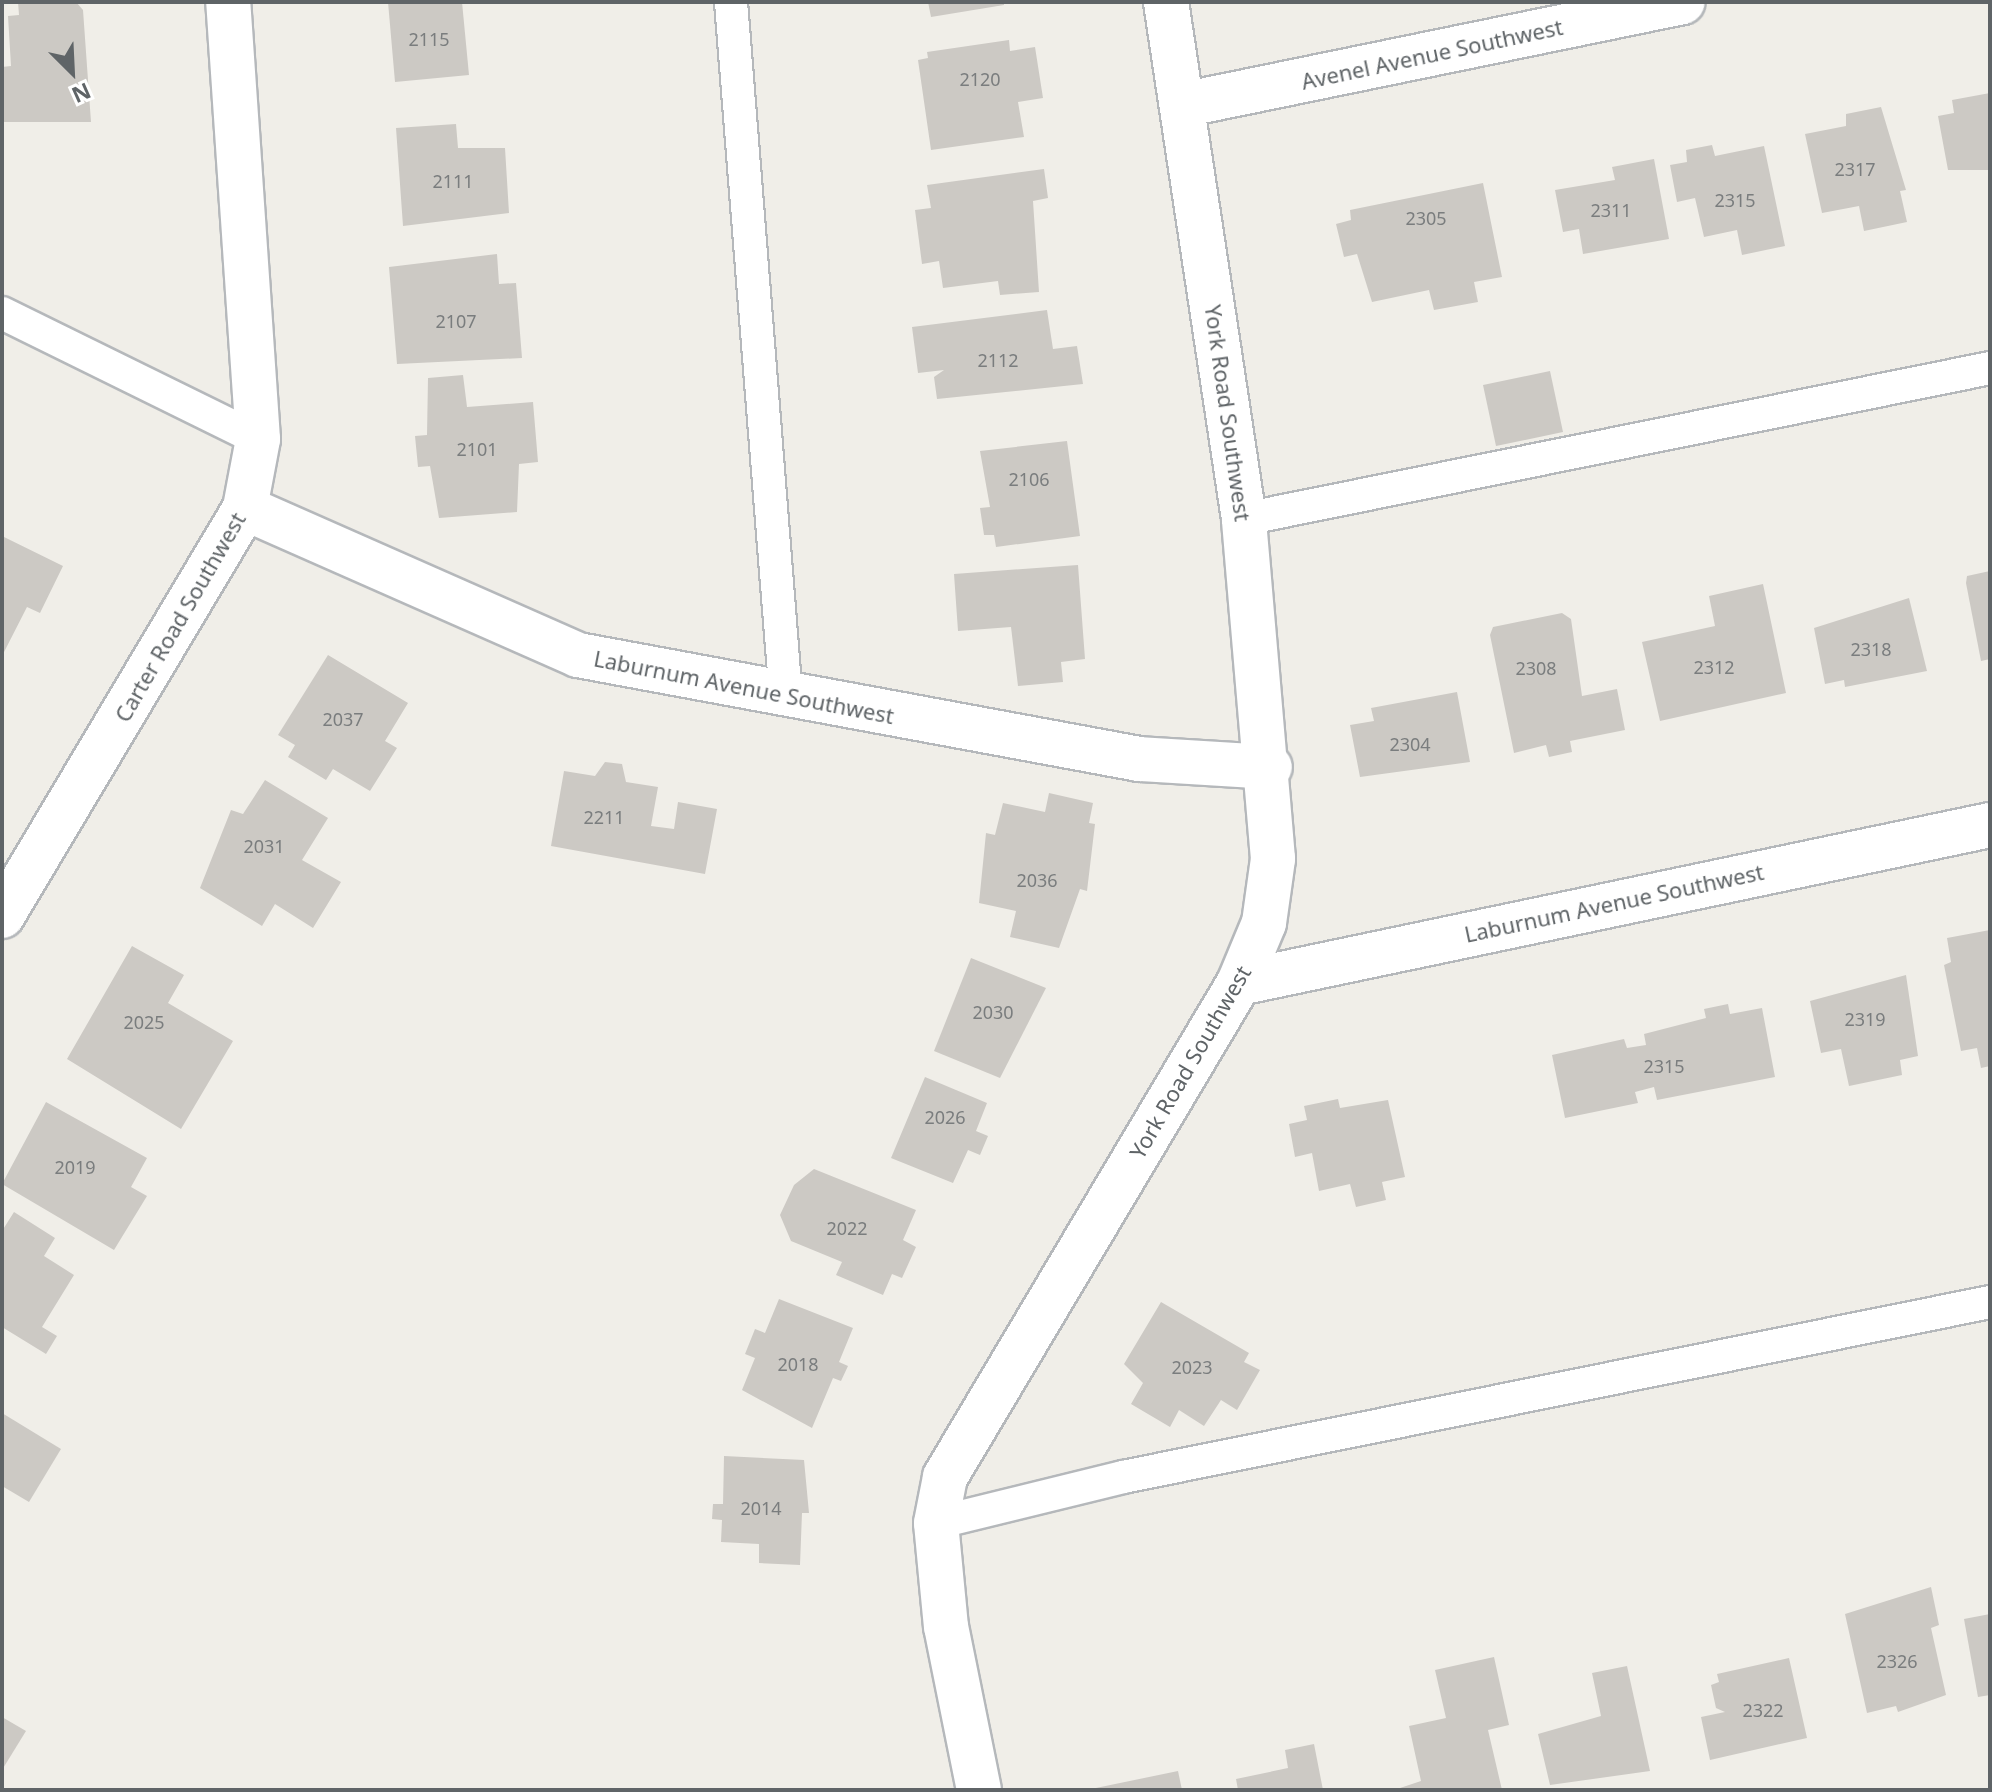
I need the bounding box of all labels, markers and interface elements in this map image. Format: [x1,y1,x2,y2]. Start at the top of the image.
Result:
street label: Avenel Avenue Southwest [1299,13,1565,95]
house number: 2115 [408,28,450,50]
north arrow [32,32,112,112]
house number: 2120 [959,68,1001,90]
text: N [67,77,96,111]
house number: 2317 [1834,158,1876,180]
house number: 2111 [432,170,474,192]
house number: 2315 [1714,189,1756,211]
house number: 2311 [1590,199,1632,221]
house number: 2305 [1405,207,1447,229]
street label: York Road Southwest [1200,303,1256,523]
house number: 2107 [435,310,477,332]
house number: 2112 [977,349,1019,371]
house number: 2101 [456,438,498,460]
house number: 2106 [1008,468,1050,490]
street label: Carter Road Southwest [109,507,251,727]
house number: 2318 [1850,638,1892,660]
street label: Laburnum Avenue Southwest [592,645,896,729]
house number: 2312 [1693,656,1735,678]
house number: 2308 [1515,657,1557,679]
house number: 2037 [322,708,364,730]
house number: 2304 [1389,733,1431,755]
house number: 2211 [583,806,625,828]
house number: 2031 [243,835,285,857]
street label: Laburnum Avenue Southwest [1462,858,1766,948]
house number: 2036 [1016,869,1058,891]
street label: York Road Southwest [1124,961,1256,1163]
house number: 2030 [972,1001,1014,1023]
house number: 2319 [1844,1008,1886,1030]
house number: 2025 [123,1011,165,1033]
house number: 2315 [1643,1055,1685,1077]
house number: 2026 [924,1106,966,1128]
house number: 2019 [54,1156,96,1178]
house number: 2022 [826,1217,868,1239]
house number: 2018 [777,1353,819,1375]
house number: 2023 [1171,1356,1213,1378]
house number: 2014 [740,1497,782,1519]
house number: 2326 [1876,1650,1918,1672]
house number: 2322 [1742,1699,1784,1721]

